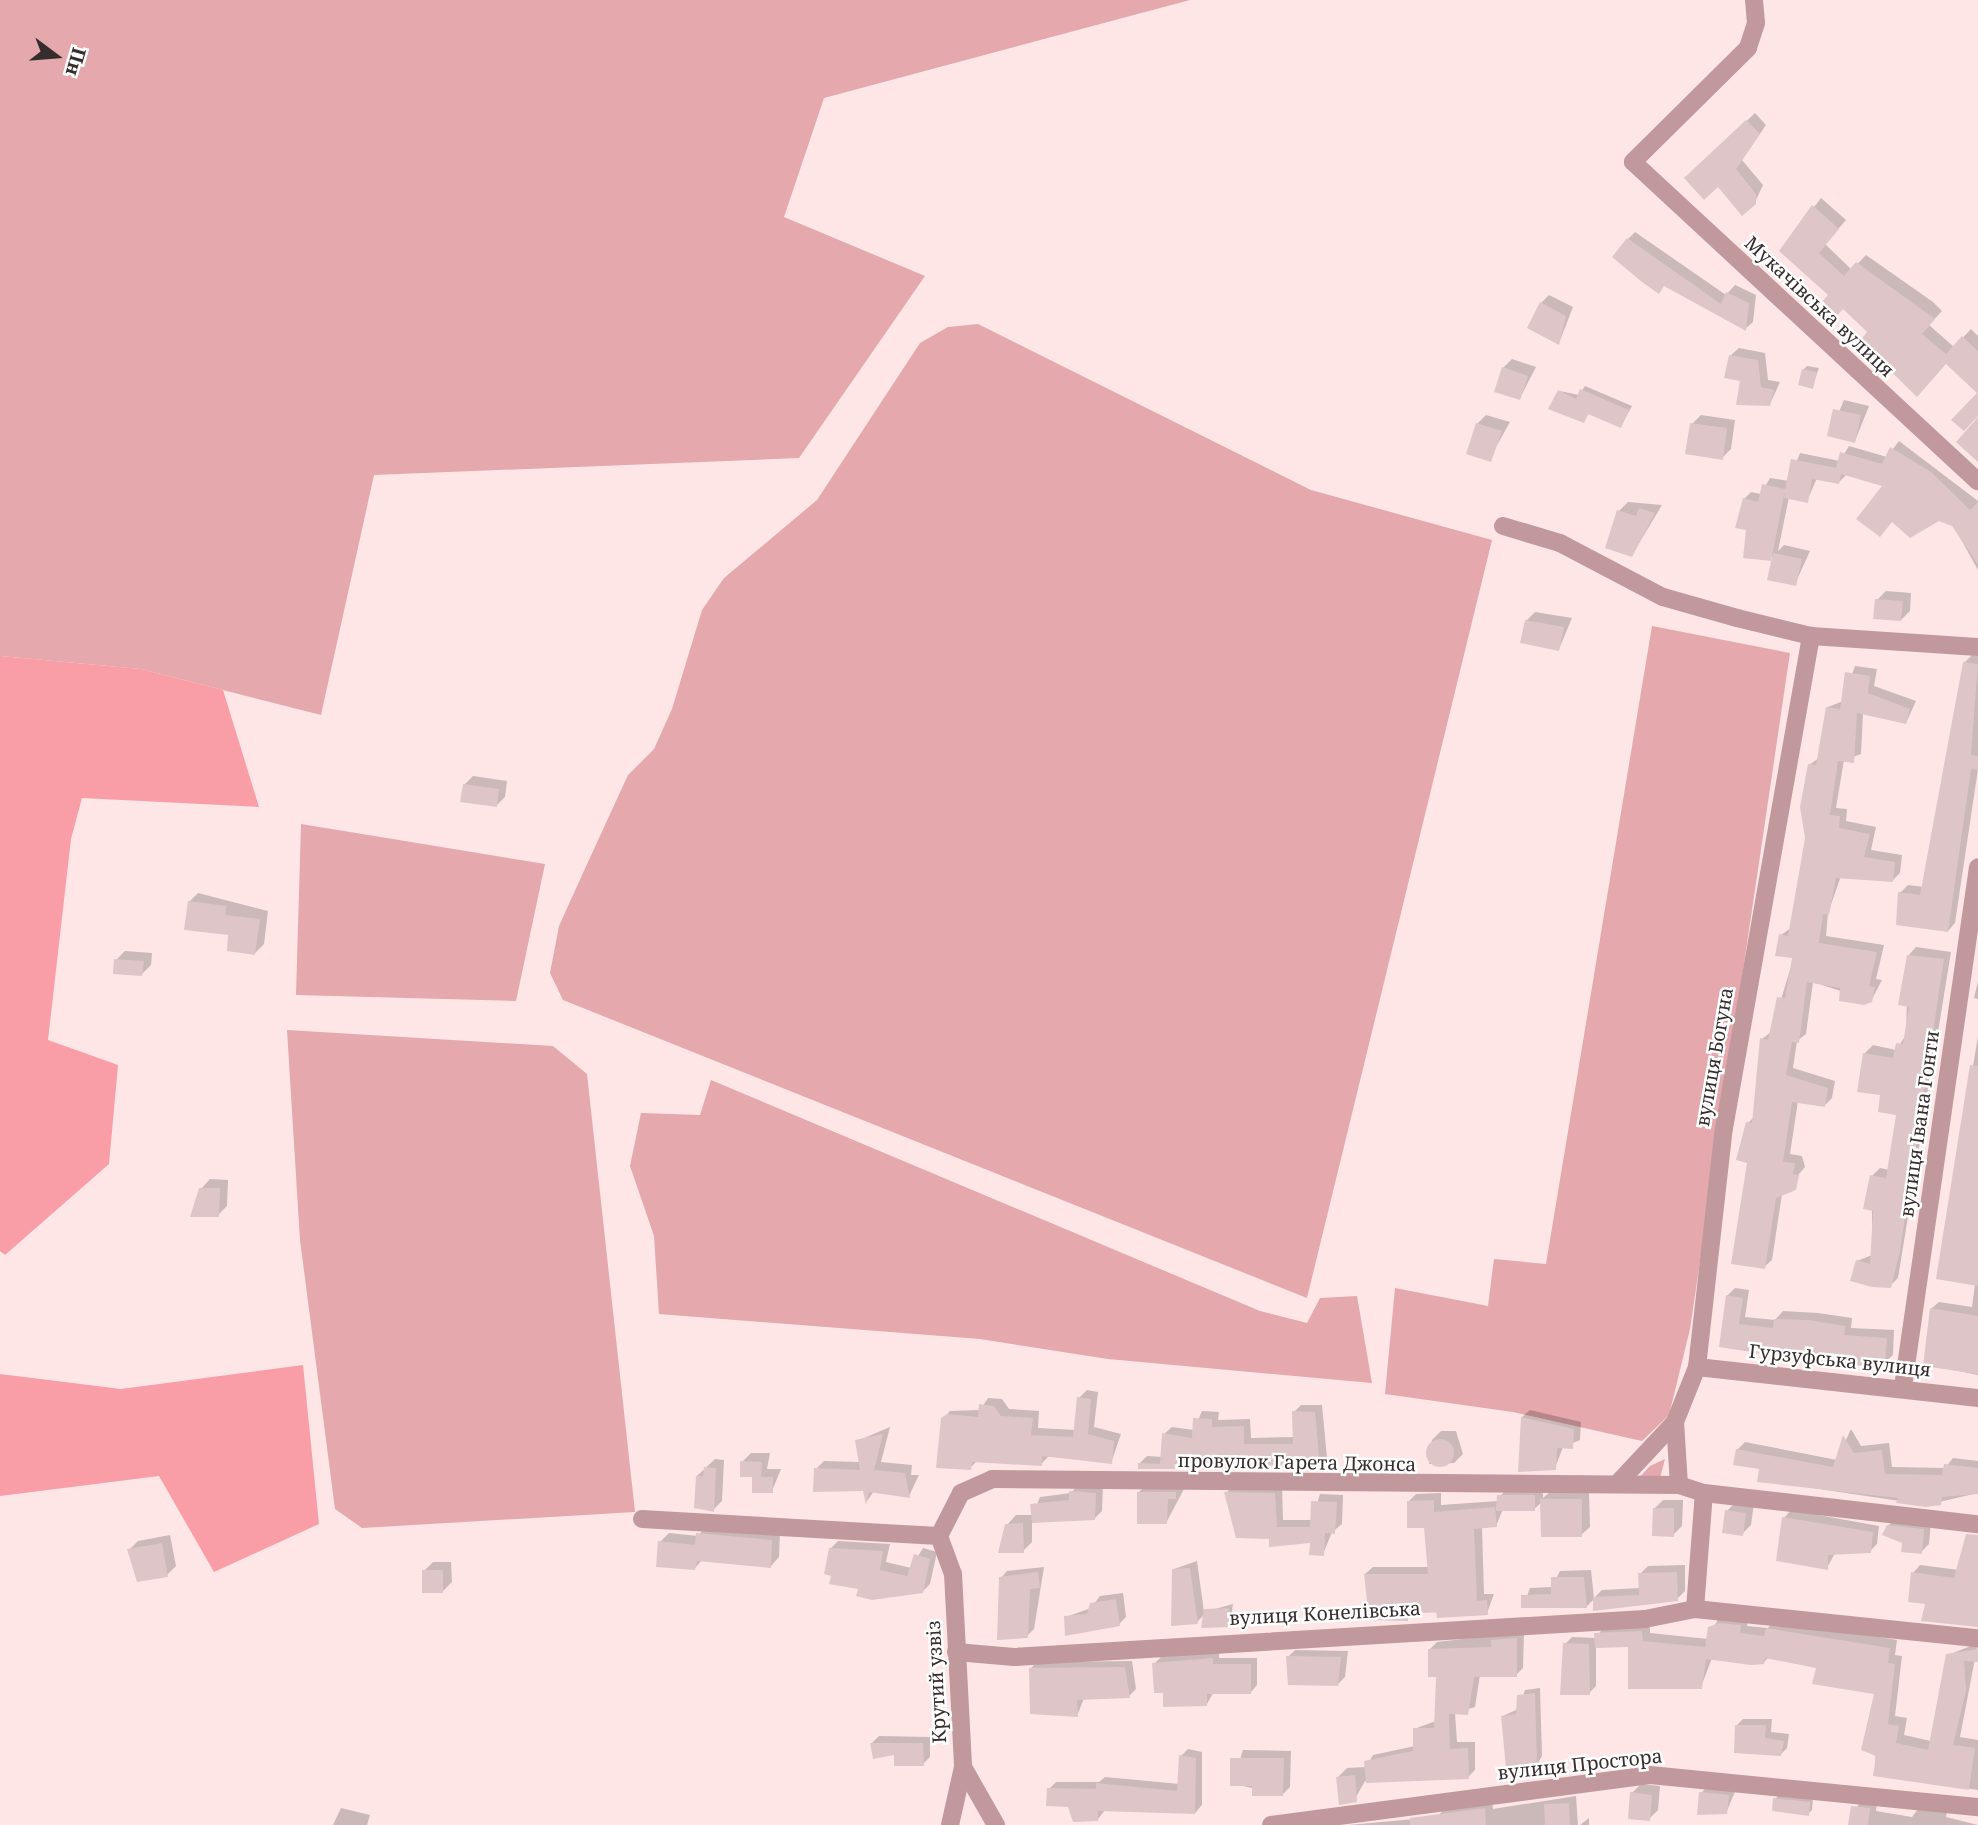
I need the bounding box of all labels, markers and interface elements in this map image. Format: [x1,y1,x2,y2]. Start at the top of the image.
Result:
north arrow [21,21,91,91]
text: Пн [60,45,93,79]
street label: Мукачівська вулиця [1740,232,1898,382]
street label: вулиця Богуна [1692,986,1738,1128]
street label: вулиця Івана Гонти [1896,1029,1944,1219]
street label: Гурзуфська вулиця [1748,1340,1932,1382]
street label: провулок Гарета Джонса [1178,1450,1416,1476]
street label: вулиця Конелівська [1229,1598,1421,1630]
street label: Крутий узвіз [922,1620,952,1744]
street label: вулиця Простора [1497,1745,1663,1785]

